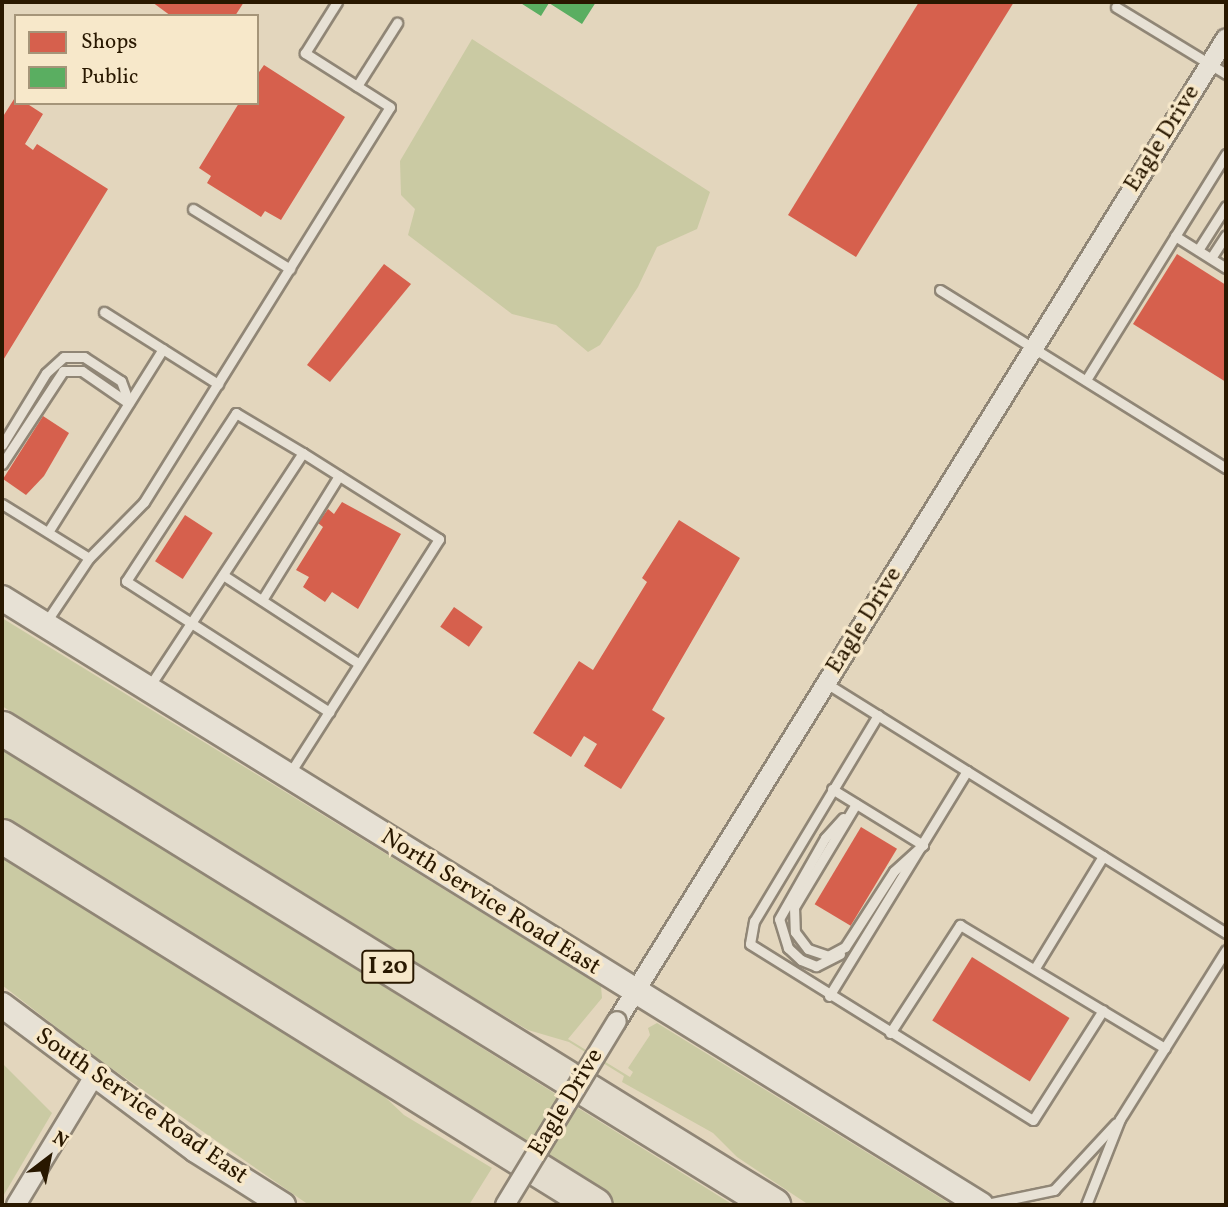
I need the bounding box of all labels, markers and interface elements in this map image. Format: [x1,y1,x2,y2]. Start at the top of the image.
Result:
legend [14,14,259,105]
text: Shops [81,28,137,57]
text: Public [81,63,138,92]
street label: Eagle Drive [1119,80,1207,198]
street label: Eagle Drive [821,562,909,680]
street label: North Service Road East [375,824,605,982]
road number: I 20 [360,948,416,986]
street label: South Service Road East [29,1023,253,1191]
street label: Eagle Drive [524,1044,610,1162]
north arrow [14,1123,84,1193]
text: N [47,1126,73,1155]

